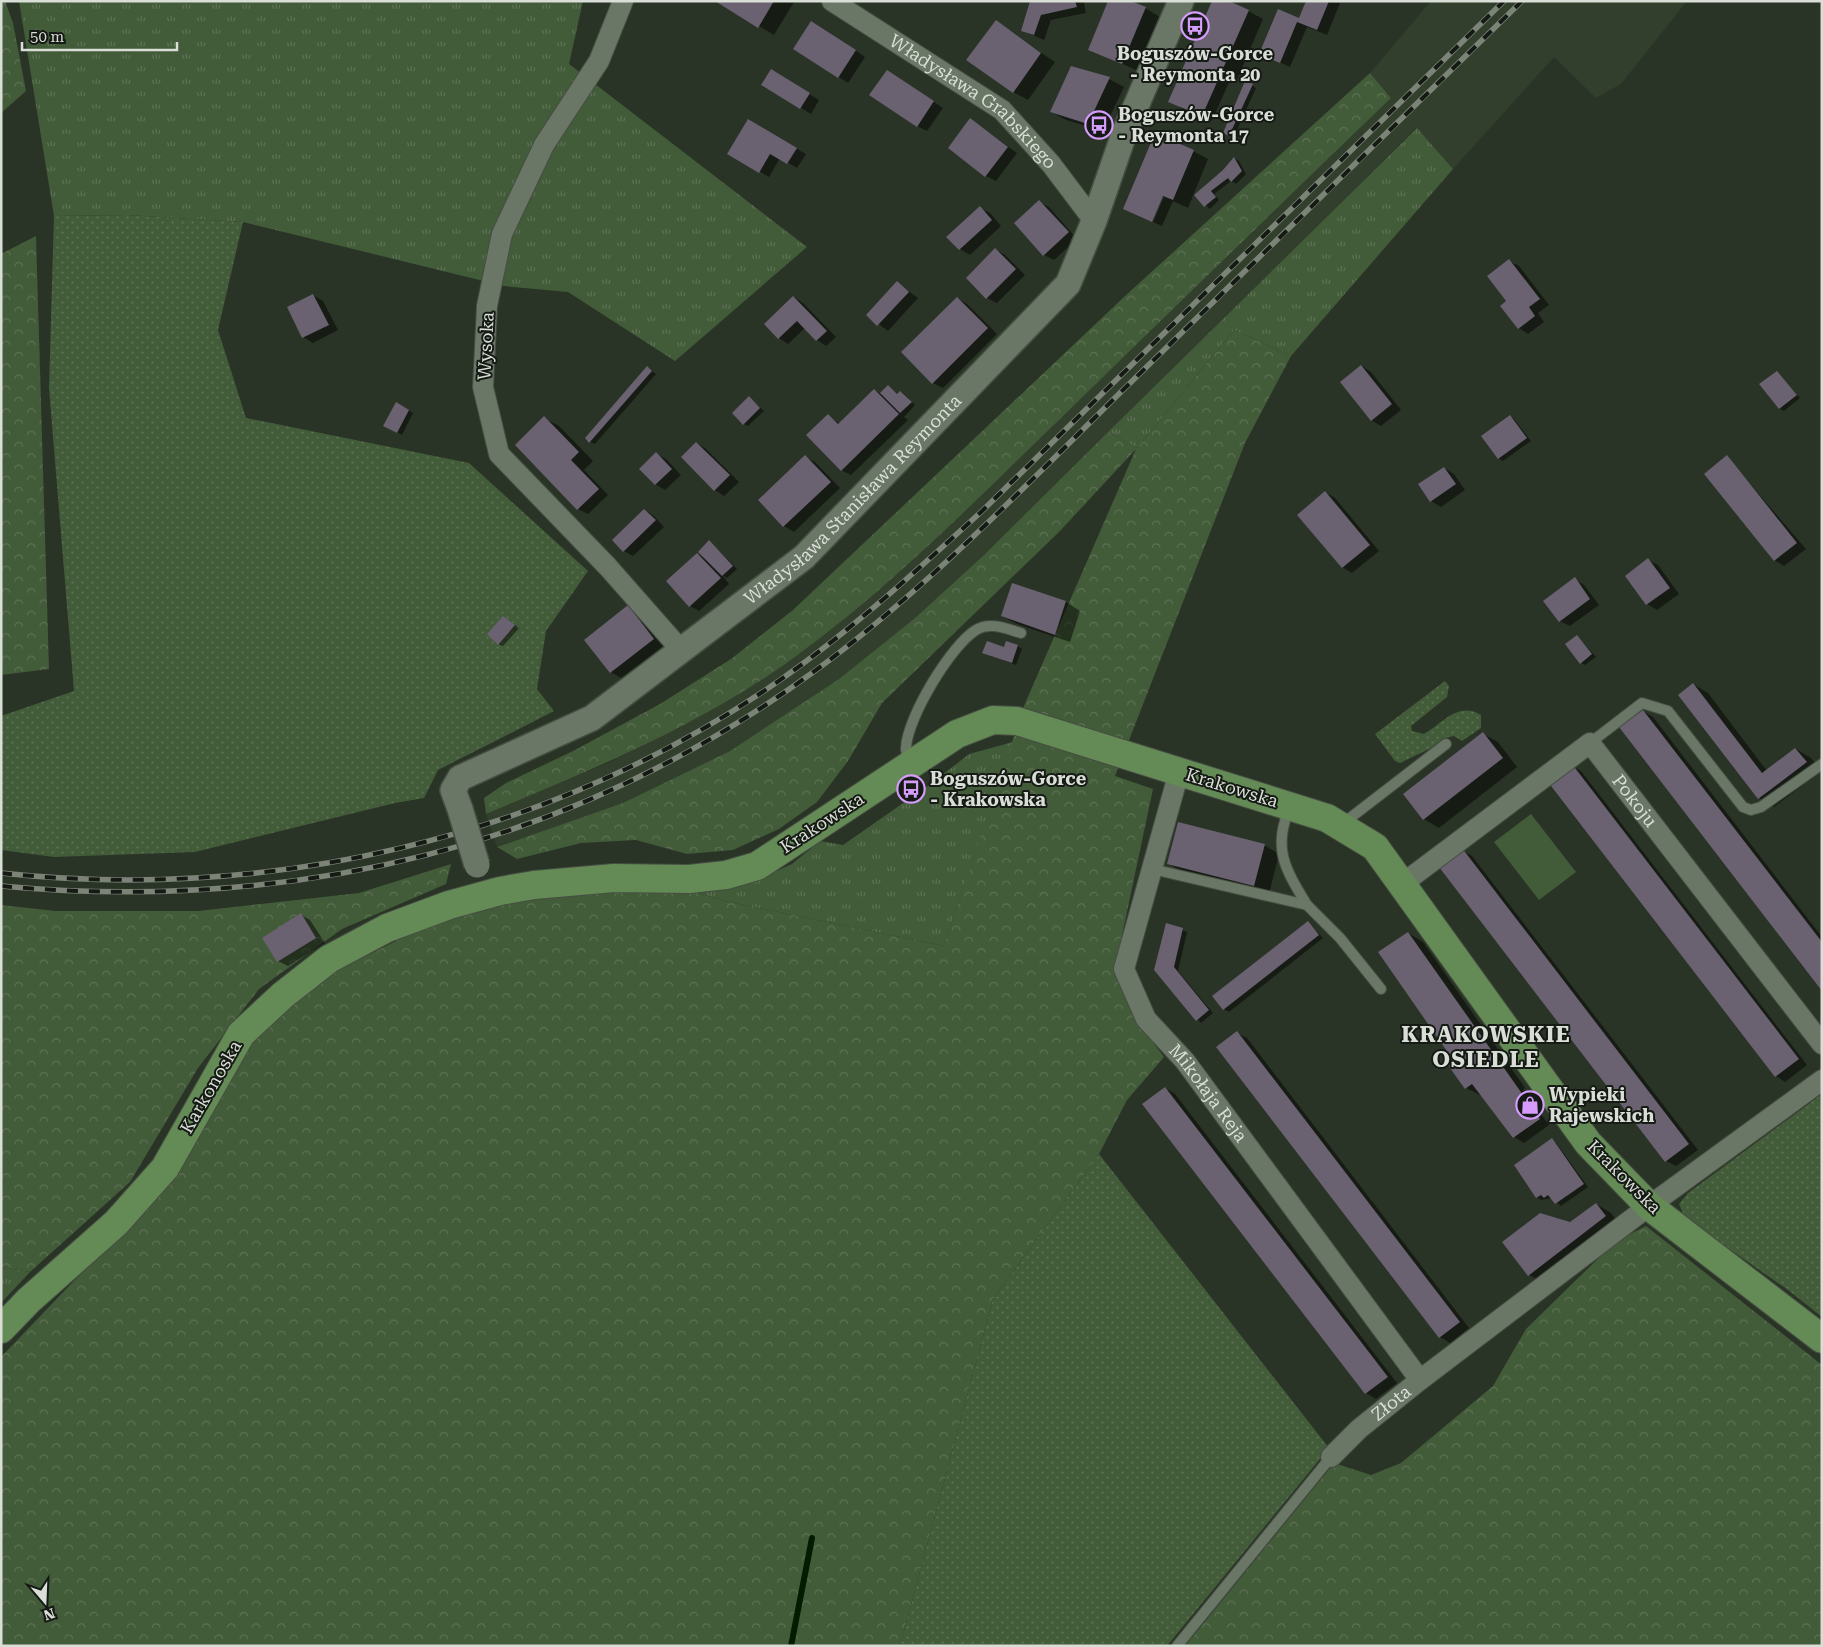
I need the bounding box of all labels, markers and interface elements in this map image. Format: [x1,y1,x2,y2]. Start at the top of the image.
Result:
bus stop icon: Boguszów-Gorce - Reymonta 20 [1180,11,1210,41]
scale bar [22,20,178,52]
text: 50 m [30,28,65,46]
street label: Władysława Grabskiego [886,30,1061,173]
place label: Boguszów-Gorce - Reymonta 20 [1117,43,1274,85]
place label: Boguszów-Gorce - Reymonta 17 [1118,104,1275,146]
bus stop icon: Boguszów-Gorce - Reymonta 17 [1084,110,1114,140]
street label: Wysoka [473,311,498,381]
street label: Władysława Stanisława Reymonta [740,390,966,609]
street label: Krakowska [1183,764,1281,812]
place label: Boguszów-Gorce - Krakowska [930,768,1087,810]
street label: Pokoju [1608,770,1662,831]
bus stop icon: Boguszów-Gorce - Krakowska [896,774,926,804]
street label: Krakowska [776,788,868,857]
district label: KRAKOWSKIE OSIEDLE [1401,1022,1571,1072]
street label: Karkonoska [176,1036,246,1137]
street label: Mikołaja Reja [1165,1040,1252,1146]
place label: Wypieki Rajewskich [1549,1084,1654,1126]
shop icon: Wypieki Rajewskich [1515,1090,1545,1120]
street label: Krakowska [1583,1135,1666,1218]
street label: Złota [1367,1380,1415,1425]
north arrow [20,1577,70,1627]
text: N [41,1605,57,1624]

